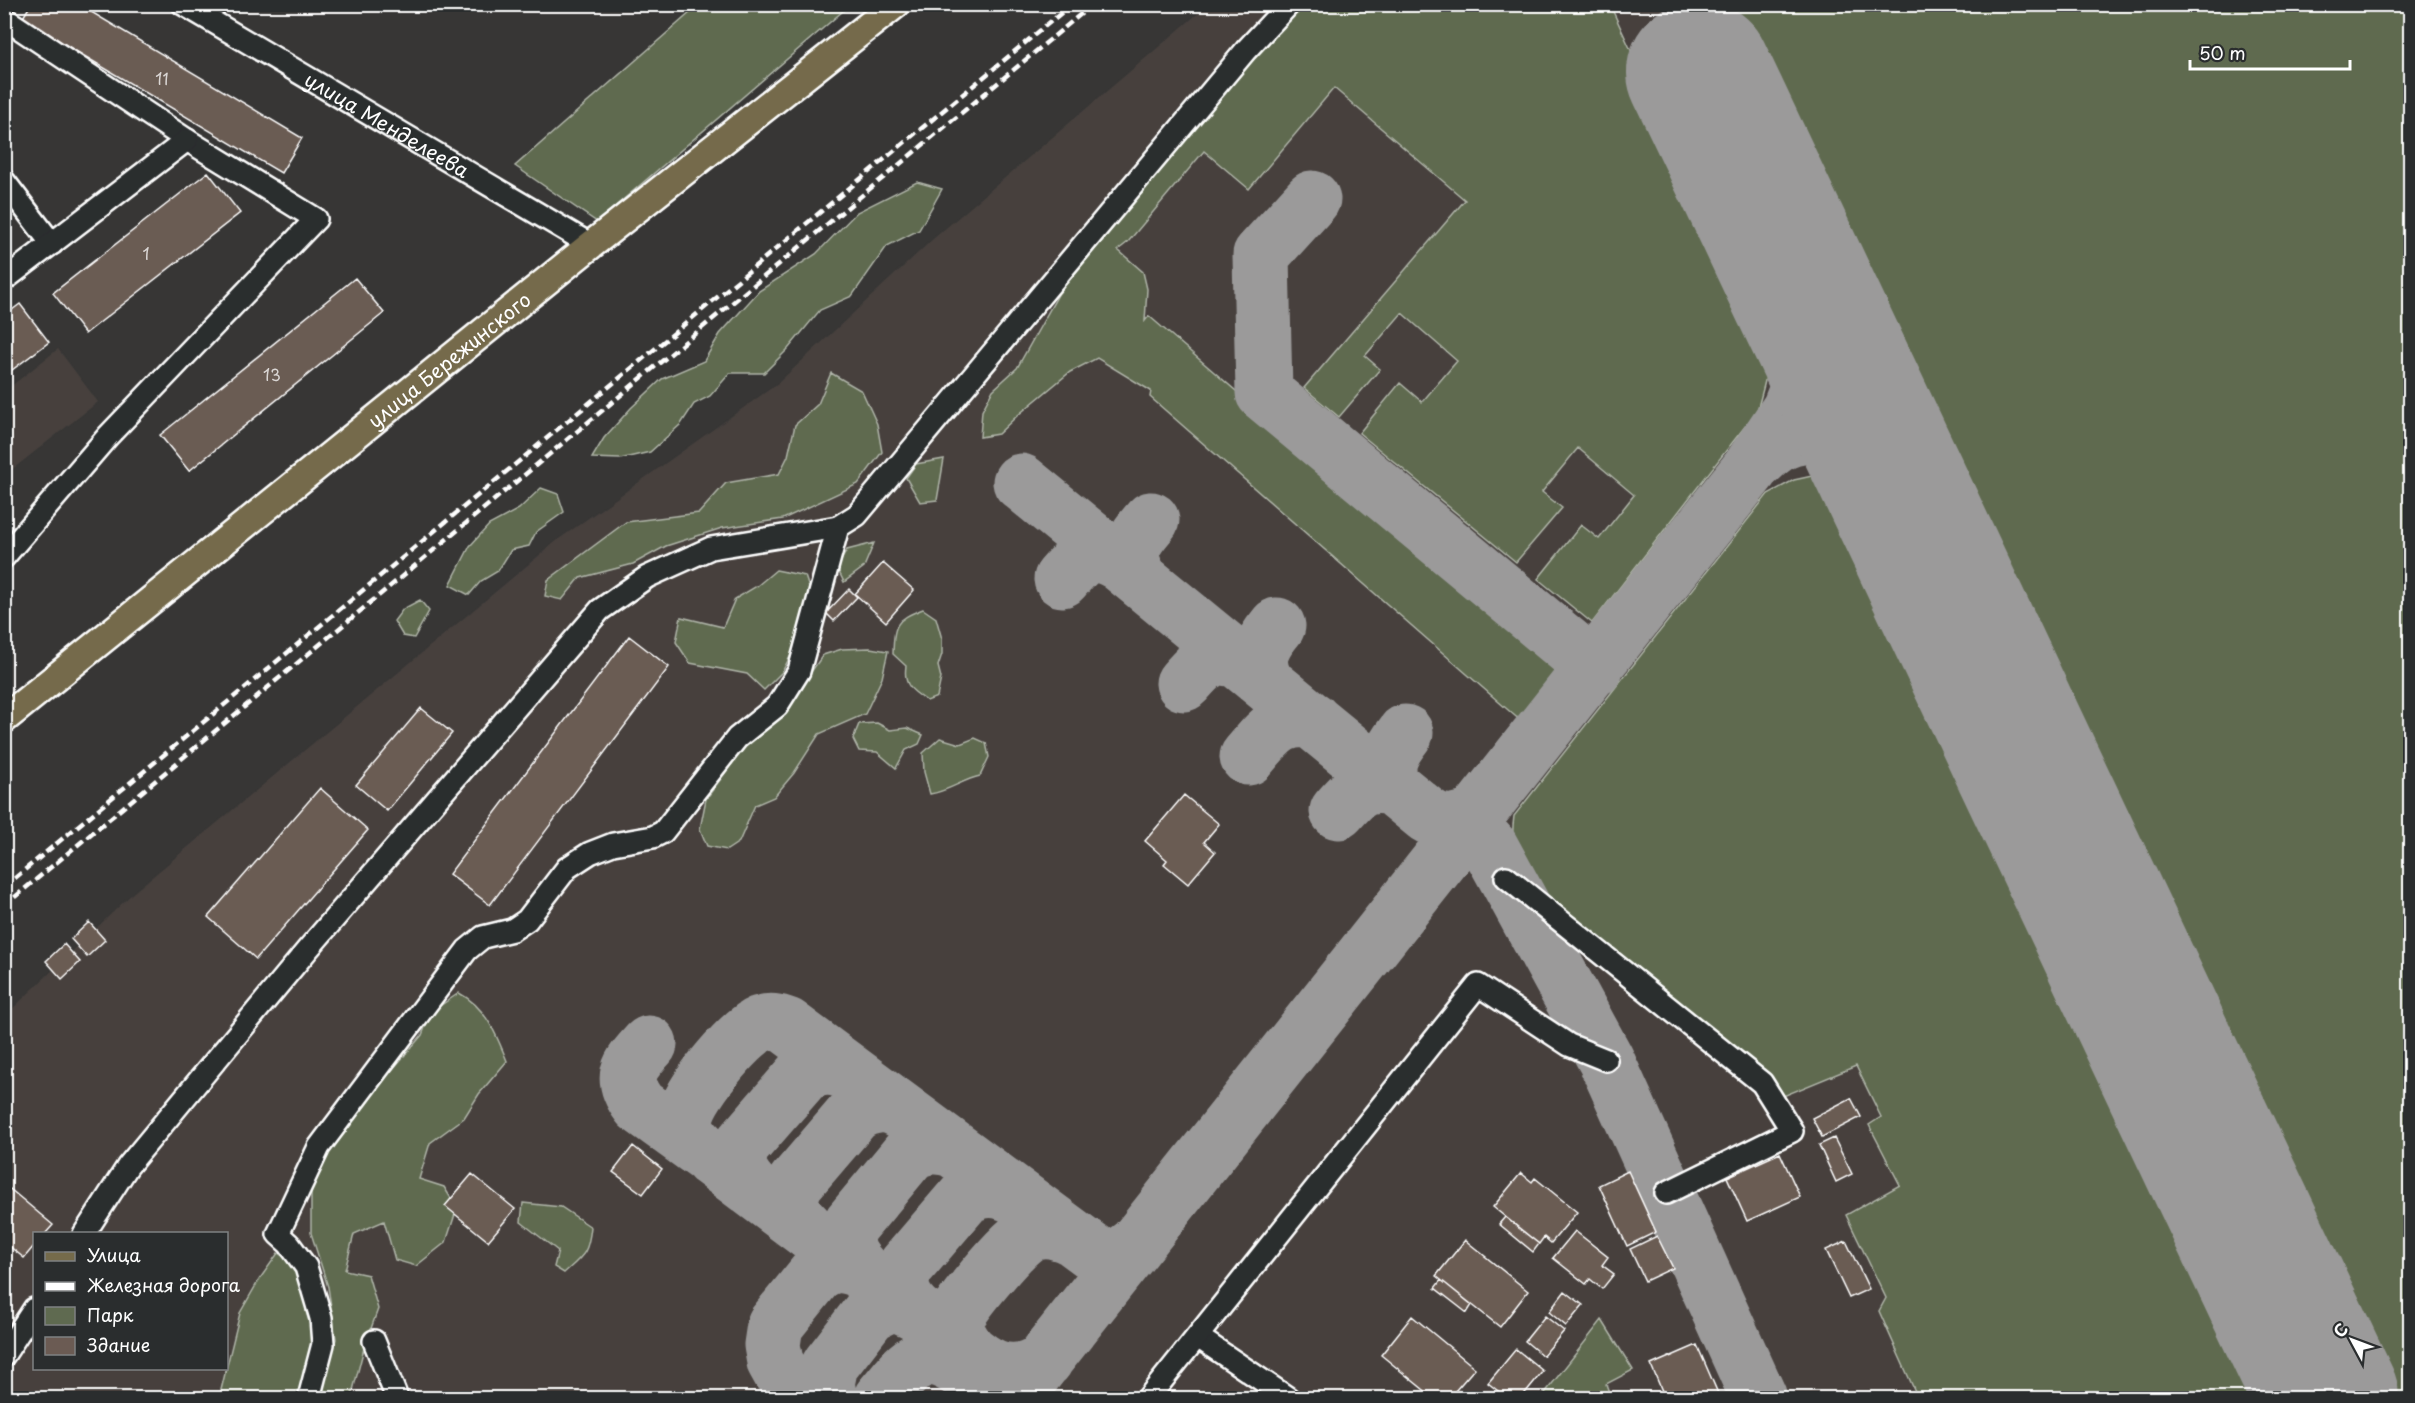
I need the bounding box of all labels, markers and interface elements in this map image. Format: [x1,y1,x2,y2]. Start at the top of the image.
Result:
scale bar [2190,33,2350,71]
text: 50 m [2199,39,2246,66]
street label: улица Менделеева [299,64,476,185]
house number: 11 [155,66,169,90]
house number: 1 [142,241,150,265]
street label: улица Бережинского [361,284,537,435]
house number: 13 [263,362,281,386]
legend [33,1232,228,1370]
text: Улица [87,1241,141,1268]
text: Железная дорога [87,1271,241,1298]
text: Парк [87,1301,134,1328]
north arrow [2322,1310,2382,1370]
text: С [2327,1317,2353,1342]
text: Здание [87,1331,150,1358]

